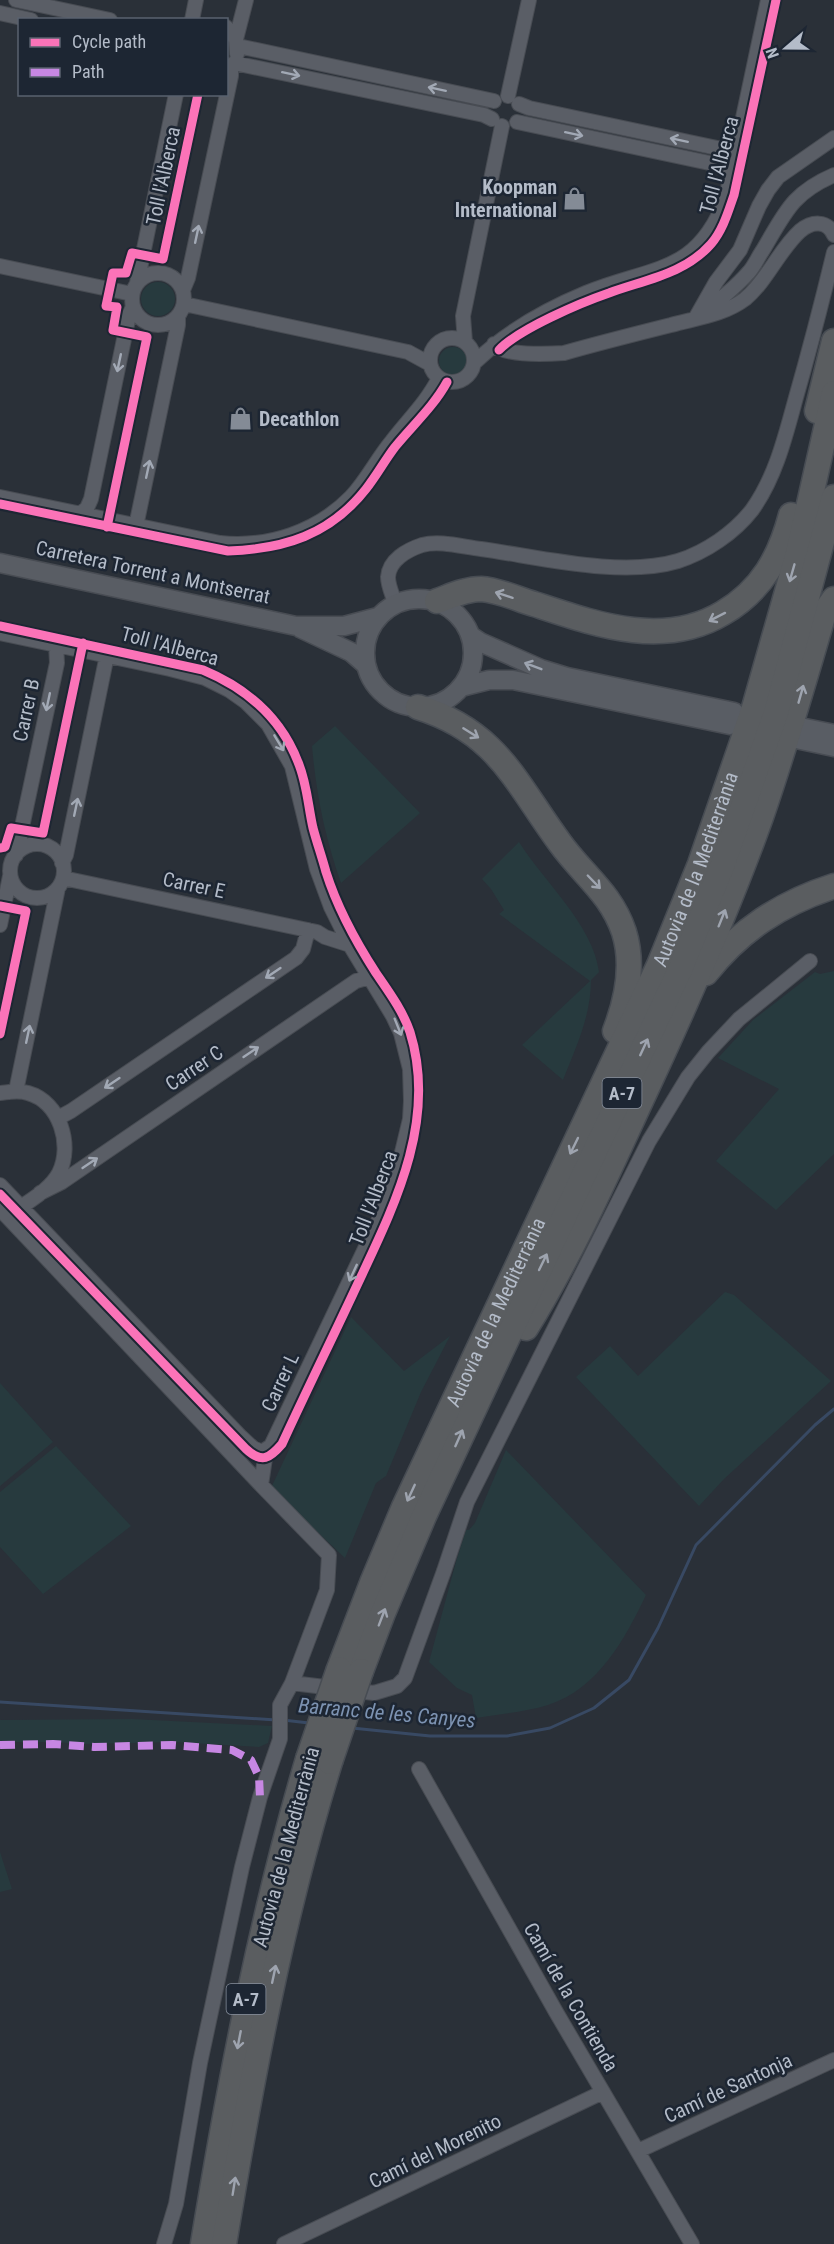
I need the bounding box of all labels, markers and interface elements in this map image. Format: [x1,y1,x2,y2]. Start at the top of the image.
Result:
legend [18,18,228,96]
north arrow [756,18,816,78]
text: Cycle path [72,31,146,52]
text: N [762,45,783,61]
text: Path [72,61,105,82]
one-way arrow [281,69,300,80]
one-way arrow [428,83,447,94]
street label: Toll l'Alberca [694,113,744,217]
street label: Toll l'Alberca [141,124,185,228]
one-way arrow [564,128,583,140]
one-way arrow [670,133,689,145]
place label: Koopman International [455,175,557,222]
shop icon: Koopman International [562,186,588,212]
one-way arrow [192,225,204,244]
one-way arrow [113,353,124,373]
shop icon: Decathlon [228,406,254,432]
place label: Decathlon [259,407,339,431]
one-way arrow [143,459,154,479]
street label: Carretera Torrent a Montserrat [34,535,272,609]
one-way arrow [786,563,797,582]
one-way arrow [495,588,514,599]
one-way arrow [708,611,726,623]
street label: Toll l'Alberca [118,621,222,671]
one-way arrow [525,660,543,671]
street label: Carrer B [8,676,44,744]
one-way arrow [796,685,807,704]
one-way arrow [42,692,53,711]
one-way arrow [462,726,479,739]
one-way arrow [274,734,286,751]
street label: Autovia de la Mediterrània [648,769,743,970]
one-way arrow [71,797,82,817]
street label: Carrer E [161,867,227,903]
one-way arrow [587,874,601,889]
one-way arrow [717,909,728,927]
one-way arrow [265,967,282,979]
one-way arrow [393,1018,404,1036]
one-way arrow [23,1024,34,1044]
one-way arrow [638,1039,650,1057]
street label: Carrer C [161,1040,227,1096]
one-way arrow [243,1046,260,1059]
one-way arrow [104,1077,121,1089]
road number: A-7 [602,1078,642,1108]
one-way arrow [568,1137,580,1155]
street label: Toll l'Alberca [344,1147,402,1249]
one-way arrow [82,1157,98,1169]
street label: Autovia de la Mediterrània [441,1214,550,1411]
one-way arrow [537,1253,549,1271]
one-way arrow [347,1263,359,1281]
street label: Carrer L [256,1349,304,1415]
one-way arrow [454,1429,466,1447]
one-way arrow [404,1484,416,1502]
one-way arrow [377,1608,388,1626]
water label: Barranc de les Canyes [297,1693,477,1733]
street label: Autovia de la Mediterrània [248,1744,324,1950]
street label: Camí de la Contienda [519,1918,623,2076]
one-way arrow [268,1965,280,1984]
road number: A-7 [226,1984,266,2014]
one-way arrow [233,2029,244,2049]
street label: Camí de Santonja [660,2048,796,2128]
street label: Camí del Morenito [365,2109,505,2193]
one-way arrow [228,2177,239,2197]

